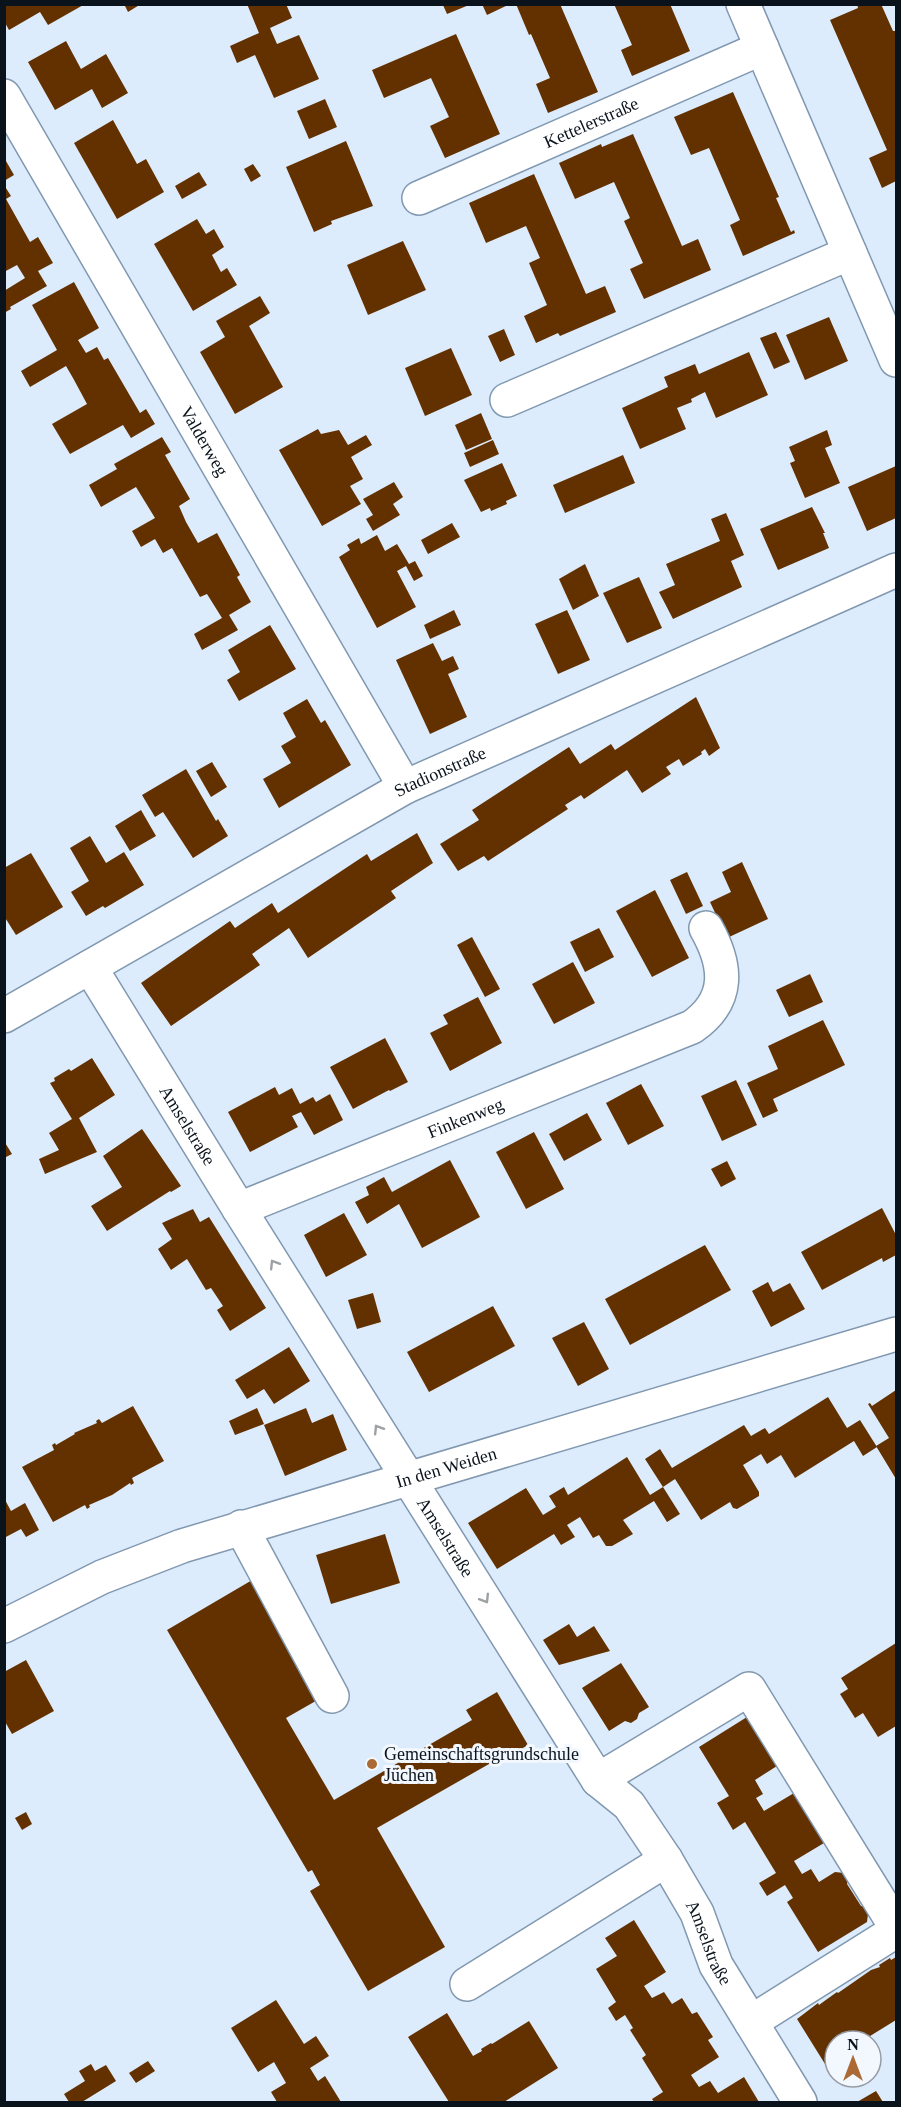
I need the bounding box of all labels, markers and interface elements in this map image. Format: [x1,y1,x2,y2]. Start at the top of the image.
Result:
street label: Kettelerstraße [541,93,642,152]
street label: Valderweg [176,403,232,479]
street label: Stadionstraße [391,743,489,801]
street label: Amselstraße [155,1082,220,1169]
street label: Finkenweg [425,1094,506,1142]
one-way arrow [270,1260,281,1271]
one-way arrow [373,1425,385,1435]
street label: In den Weiden [393,1443,499,1492]
street label: Amselstraße [413,1494,478,1581]
one-way arrow [477,1593,489,1603]
place label: Gemeinschaftsgrundschule Jüchen [384,1744,579,1785]
marker: Gemeinschaftsgrundschule Jüchen [365,1757,379,1771]
street label: Amselstraße [682,1897,736,1989]
north arrow [823,2029,883,2089]
text: N [847,2036,859,2053]

